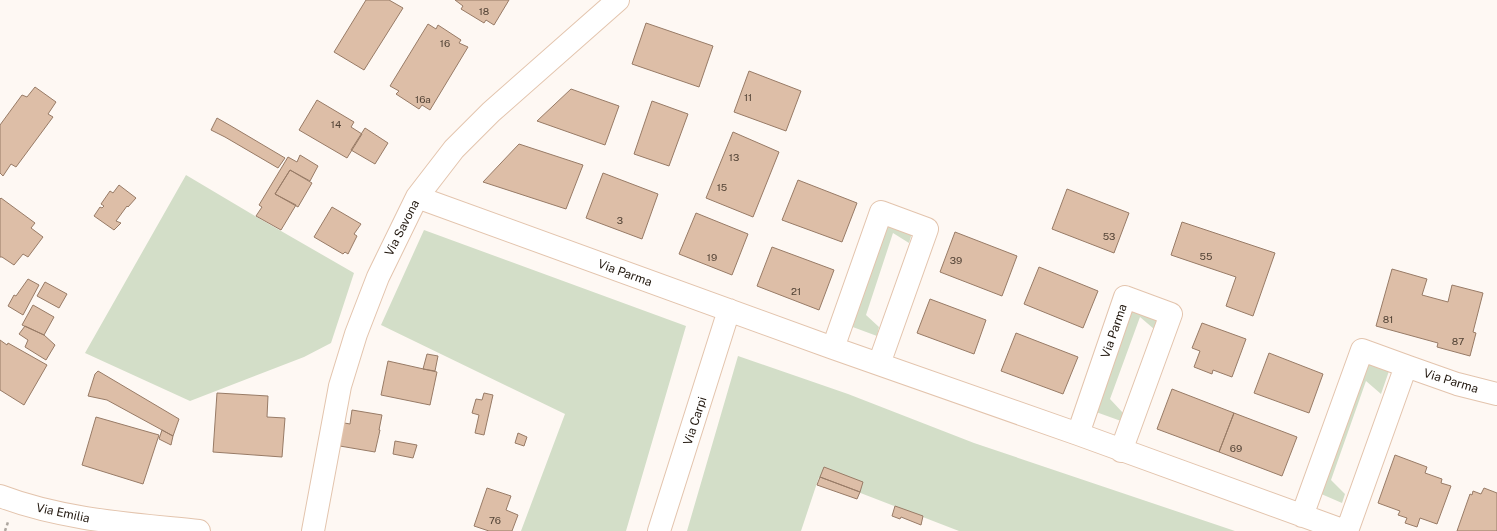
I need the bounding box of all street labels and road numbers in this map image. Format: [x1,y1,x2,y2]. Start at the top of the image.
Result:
street label: Via Savona [382,198,422,258]
street label: Via Parma [596,257,654,289]
street label: Via Parma [1098,302,1130,360]
street label: Via Parma [1422,366,1480,396]
street label: Via Carpi [681,395,709,447]
street label: Via Emilia [35,500,91,526]

